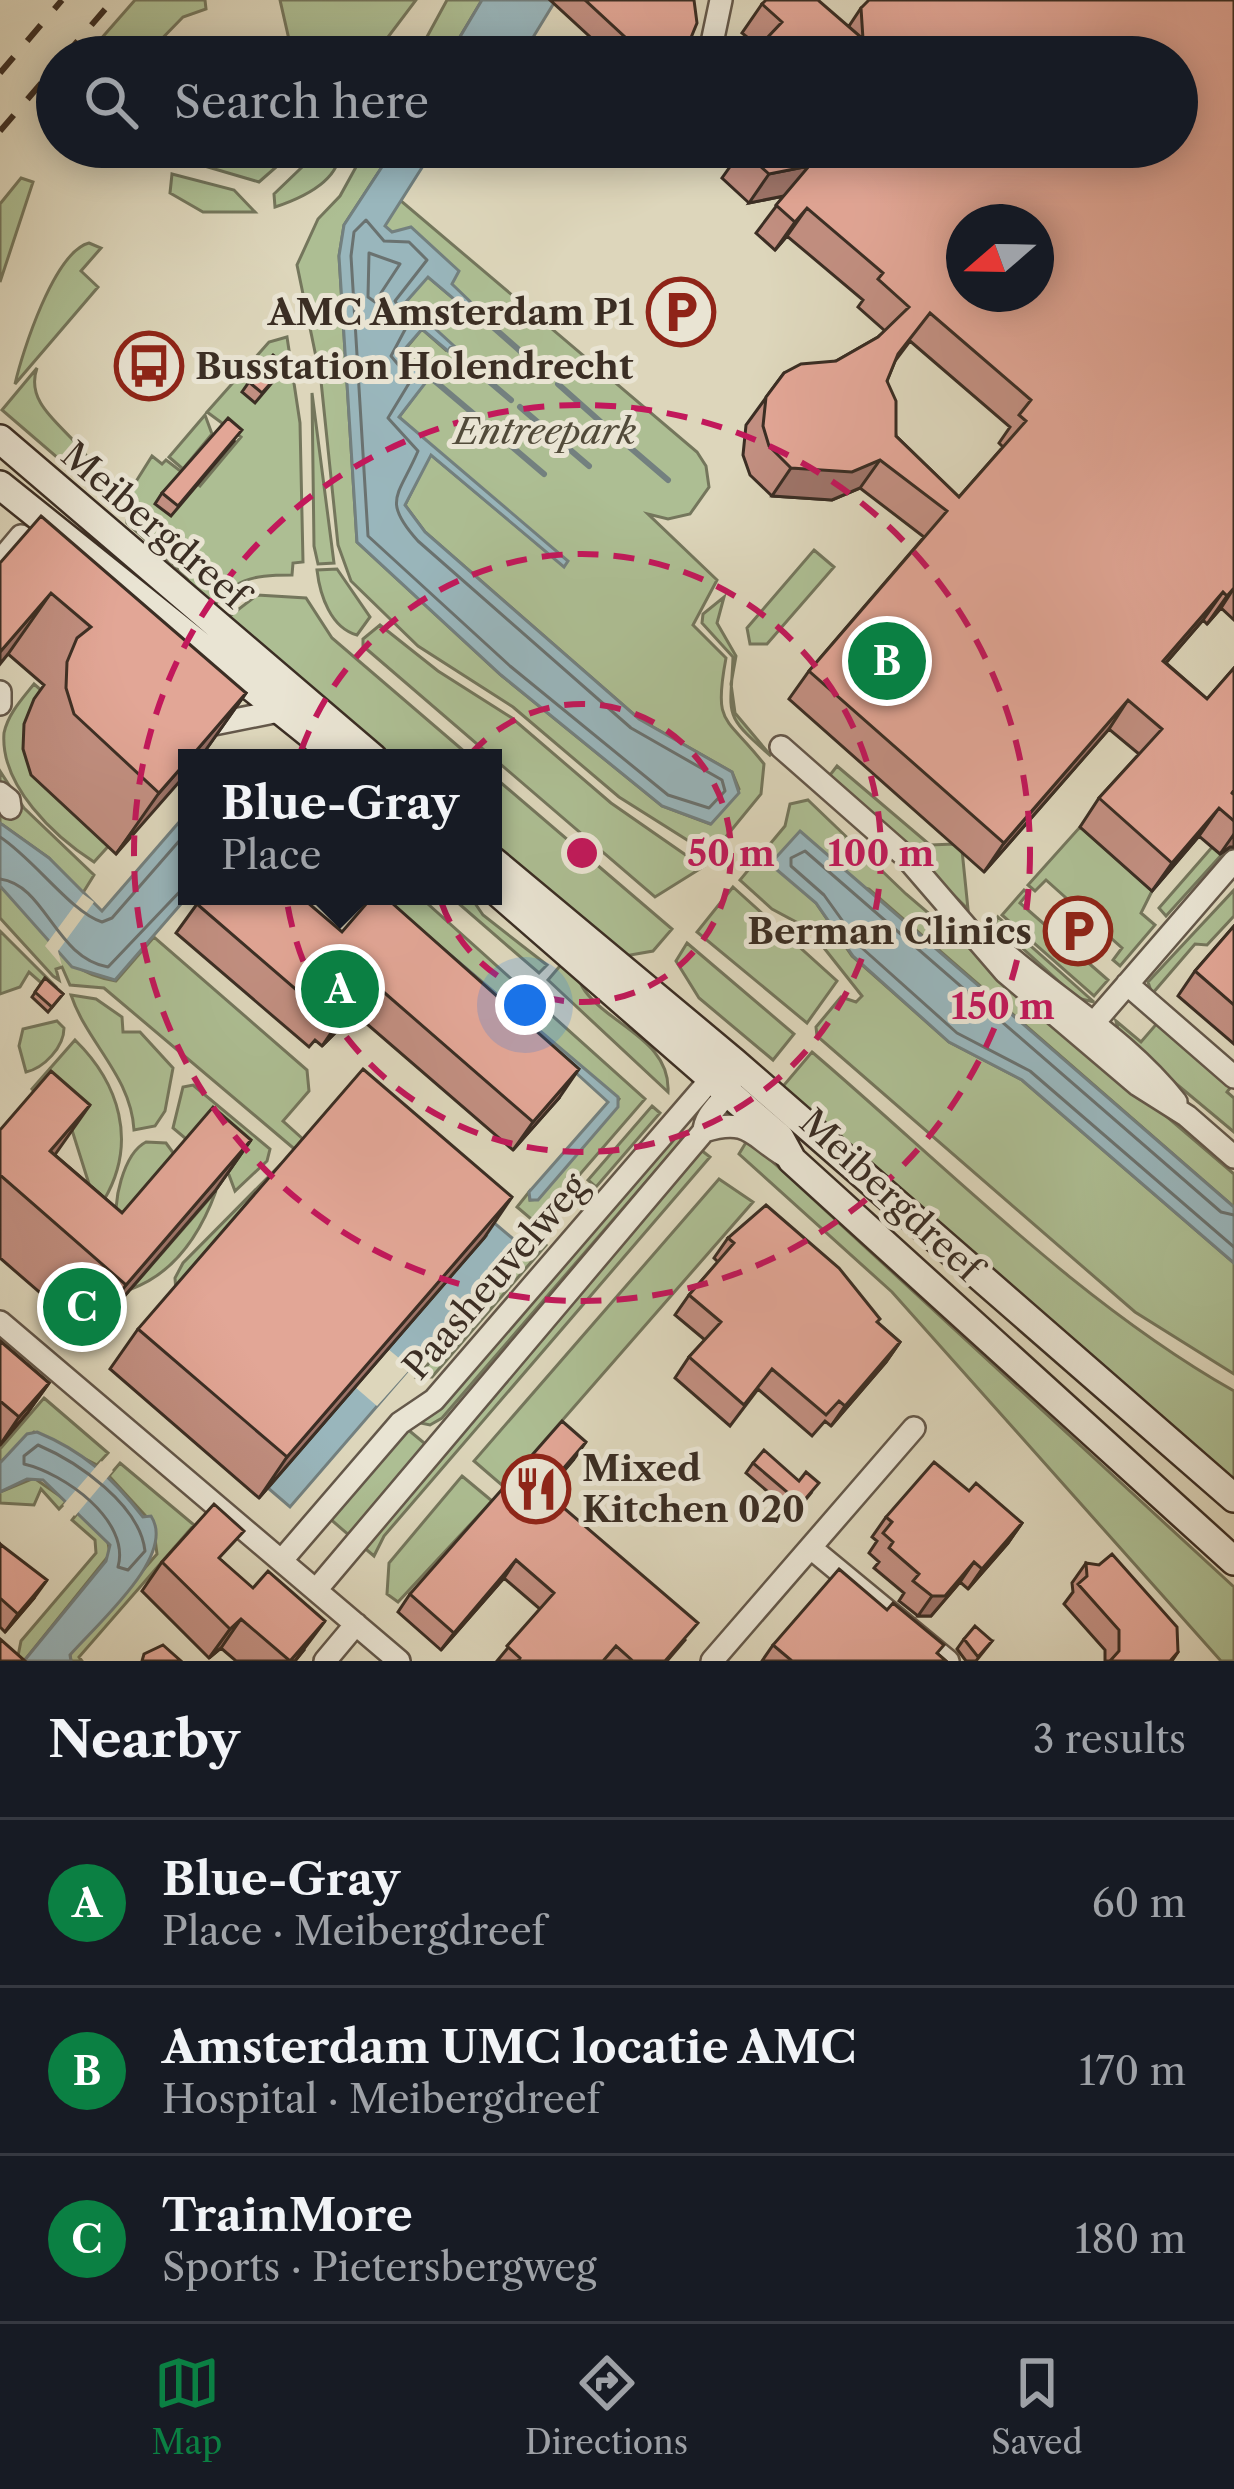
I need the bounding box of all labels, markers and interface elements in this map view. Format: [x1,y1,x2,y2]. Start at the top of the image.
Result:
search box [36,36,1198,168]
icon: search [78,69,144,135]
text: Search here [174,74,429,130]
north arrow [946,204,1054,312]
parking icon: AMC Amsterdam P1 [646,277,716,347]
place label: AMC Amsterdam P1 [267,290,634,334]
bus stop icon: Busstation Holendrecht [114,331,184,401]
place label: Busstation Holendrecht [195,344,634,388]
park label: Entreepark [451,409,636,453]
street label: Meibergdreef [53,432,260,620]
pin: B [848,616,926,706]
popup [178,749,502,905]
text: Blue-Gray [221,775,459,831]
text: Place [221,831,321,879]
text: 50 m [687,831,775,875]
text: 100 m [828,831,934,875]
centre of rings [561,832,603,874]
parking icon: Berman Clinics [1043,896,1113,966]
place label: Berman Clinics [747,909,1032,953]
pin: A [301,944,379,1034]
your location [495,975,555,1035]
text: 150 m [951,984,1055,1028]
street label: Meibergdreef [791,1100,994,1293]
street label: Paasheuvelweg [394,1163,597,1388]
pin: C [43,1262,121,1352]
place label: Mixed Kitchen 020 [582,1446,805,1531]
restaurant icon: Mixed Kitchen 020 [501,1454,571,1524]
text: Nearby [48,1708,240,1770]
text: 3 results [1033,1715,1186,1763]
text: Blue-Gray [162,1851,400,1907]
text: A [72,1879,102,1927]
text: 60 m [1092,1879,1186,1927]
text: Place · Meibergdreef [162,1907,545,1955]
text: Amsterdam UMC locatie AMC [162,2019,856,2075]
text: B [73,2047,102,2095]
text: 170 m [1079,2047,1186,2095]
text: Hospital · Meibergdreef [162,2075,600,2123]
text: TrainMore [162,2187,413,2243]
text: C [71,2215,103,2263]
text: 180 m [1075,2215,1186,2263]
text: Sports · Pietersbergweg [162,2243,597,2291]
tab: Map [151,2350,222,2463]
tab: Directions [525,2350,688,2463]
tab: Saved [991,2350,1083,2463]

